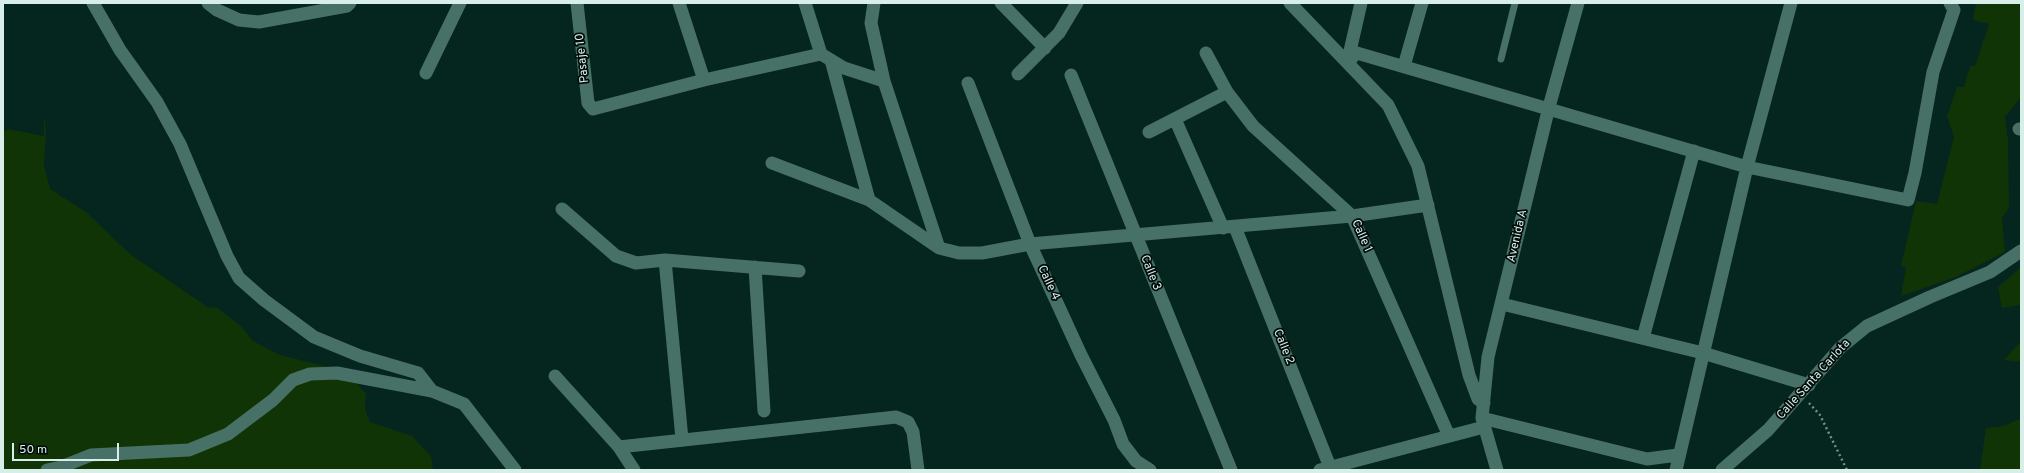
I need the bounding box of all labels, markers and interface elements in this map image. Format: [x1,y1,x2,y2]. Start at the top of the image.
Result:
street label: Pasaje 10 [573,32,593,84]
street label: Avenida A [1505,208,1531,264]
street label: Calle 1 [1347,217,1375,255]
street label: Calle 3 [1136,253,1164,293]
street label: Calle 4 [1034,263,1062,303]
street label: Calle 2 [1269,327,1297,367]
street label: Calle Santa Carlota [1774,337,1854,423]
scale bar [14,435,121,461]
text: 50 m [19,442,47,458]

